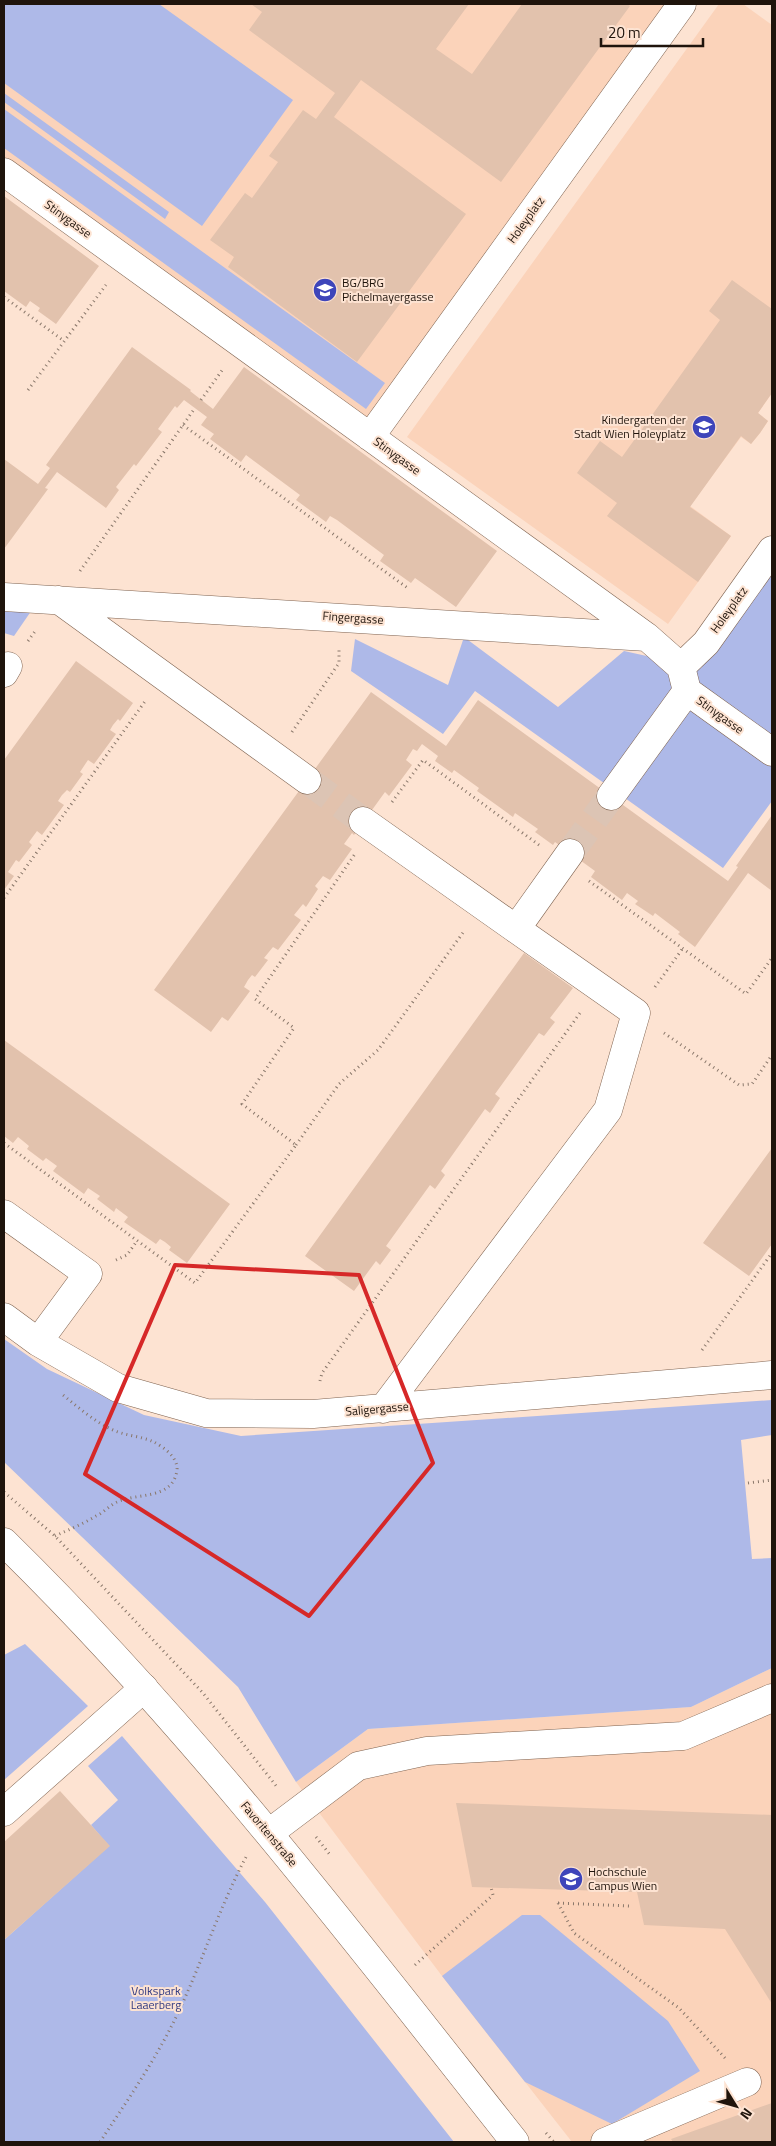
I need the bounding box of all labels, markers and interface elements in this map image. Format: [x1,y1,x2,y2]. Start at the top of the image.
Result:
scale bar [601,15,704,47]
text: 20 m [608,21,641,44]
street label: Holeyplatz [502,192,549,247]
street label: Stinygasse [41,195,96,242]
place label: BG/BRG Pichelmayergasse [342,273,433,306]
school or university icon: BG/BRG Pichelmayergasse [312,277,338,303]
place label: Kindergarten der Stadt Wien Holeyplatz [574,410,686,443]
school or university icon: Kindergarten der Stadt Wien Holeyplatz [691,414,717,440]
street label: Stinygasse [370,432,425,479]
street label: Holeyplatz [705,582,752,637]
street label: Fingergasse [322,606,384,629]
street label: Stinygasse [693,691,748,738]
street label: Saligergasse [344,1396,409,1421]
street label: Favoritenstraße [236,1797,302,1871]
place label: Hochschule Campus Wien [588,1862,657,1895]
school or university icon: Hochschule Campus Wien [558,1866,584,1892]
park label: Volkspark Laaerberg [131,1981,181,2014]
north arrow [711,2081,761,2131]
text: N [735,2104,758,2124]

